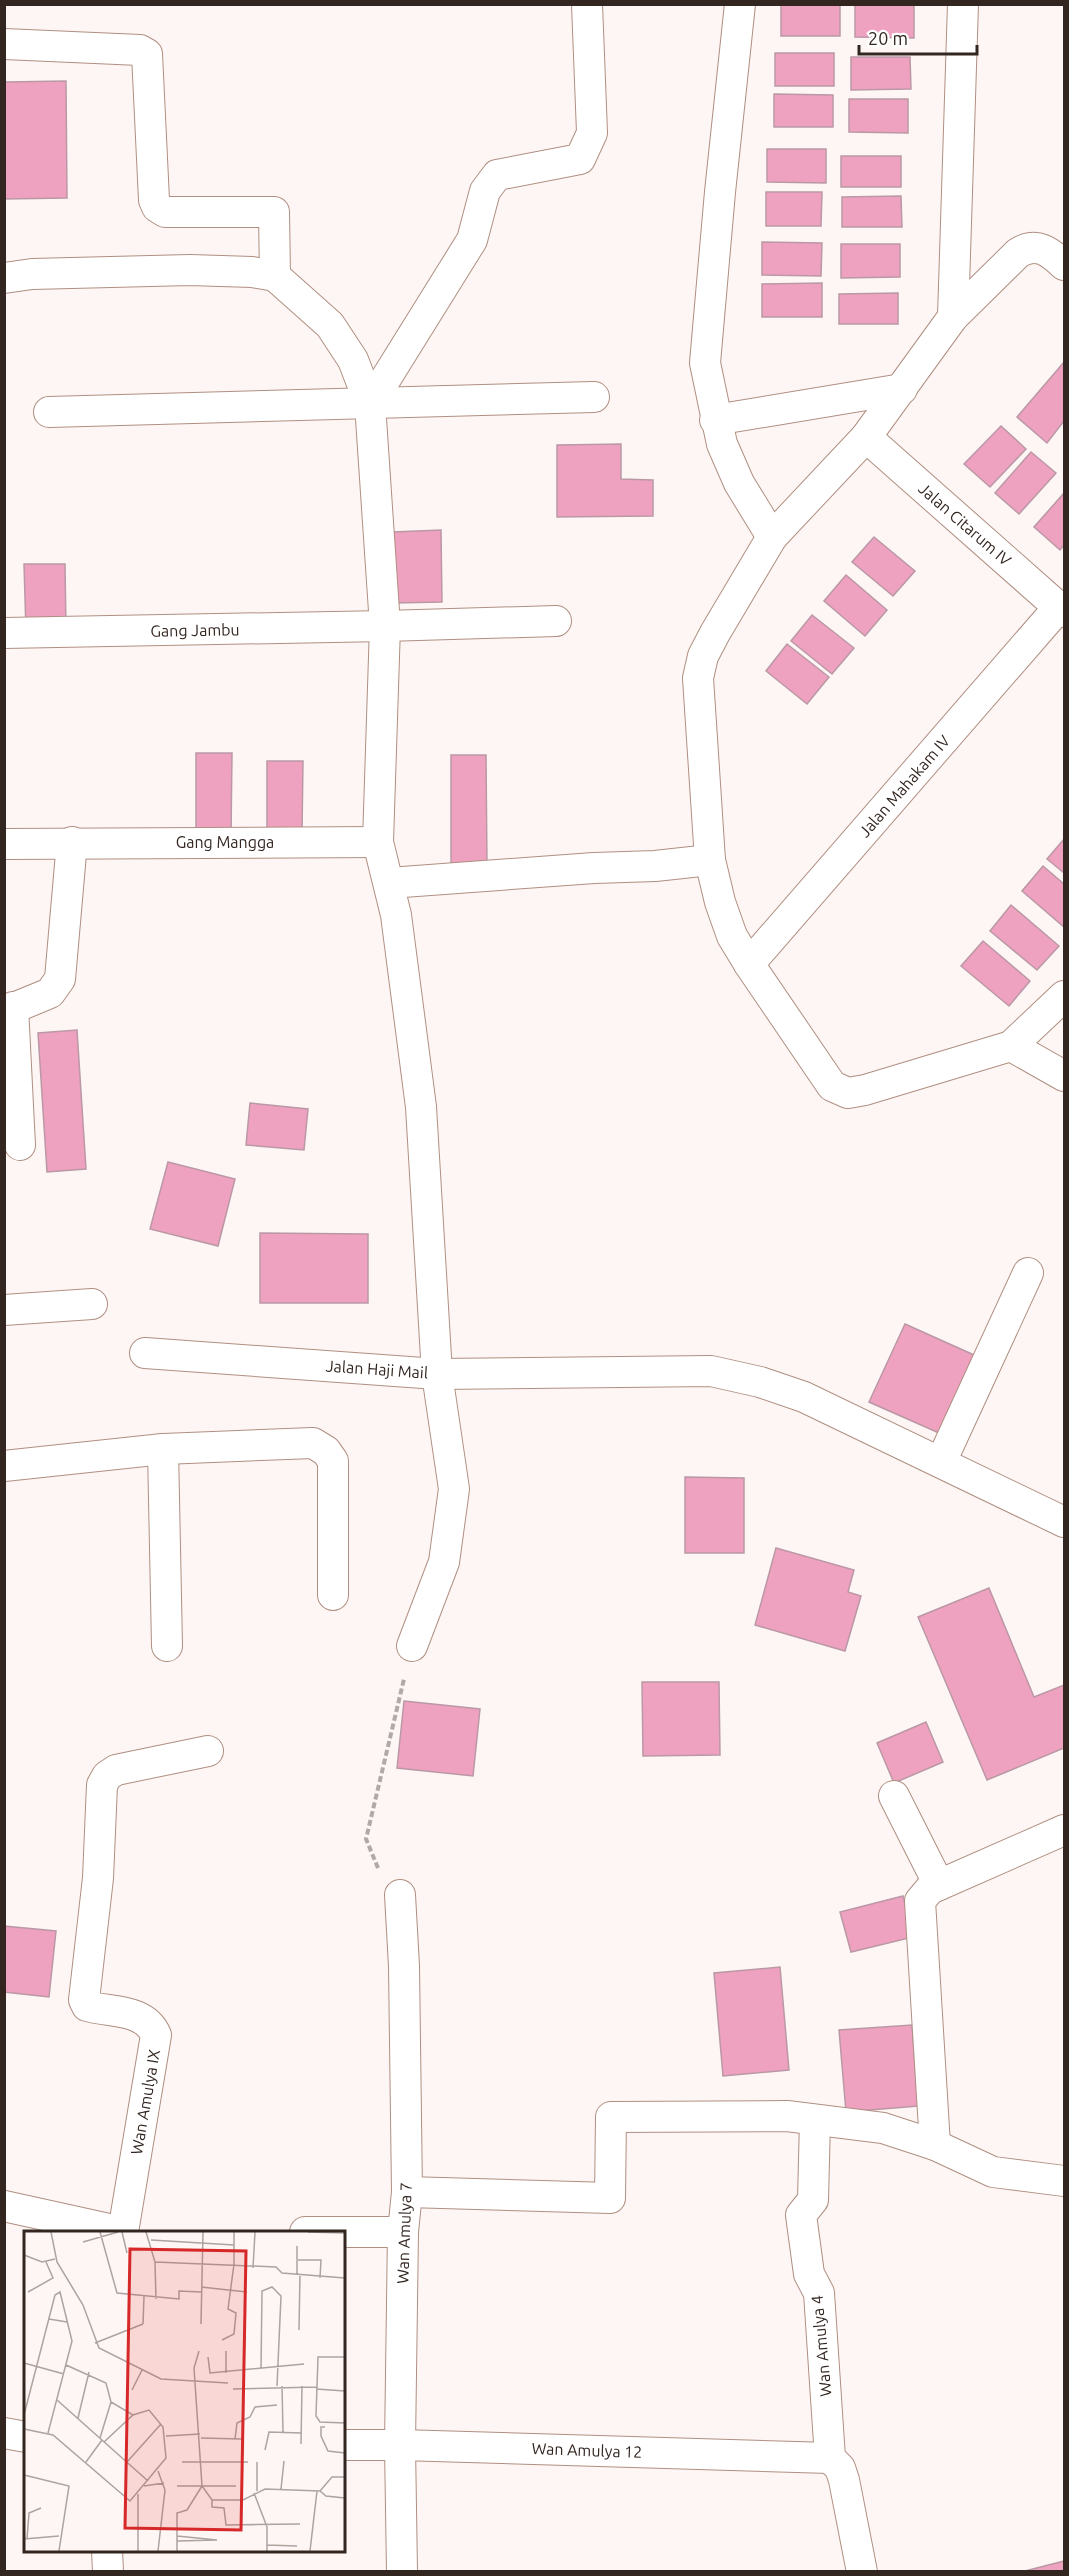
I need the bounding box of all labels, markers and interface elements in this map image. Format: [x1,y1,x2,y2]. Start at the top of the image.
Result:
scale bar [859,18,978,56]
text: 20 m [868,28,908,48]
street label: Jalan Citarum IV [915,479,1015,569]
street label: Gang Jambu [150,620,240,640]
street label: Jalan Mahakam IV [855,731,953,841]
street label: Gang Mangga [176,833,274,851]
street label: Jalan Haji Mail [325,1356,429,1382]
street label: Wan Amulya IX [127,2048,163,2156]
street label: Wan Amulya 7 [393,2182,415,2284]
inset map [24,2231,345,2552]
street label: Wan Amulya 4 [808,2295,834,2397]
street label: Wan Amulya 12 [531,2439,643,2461]

